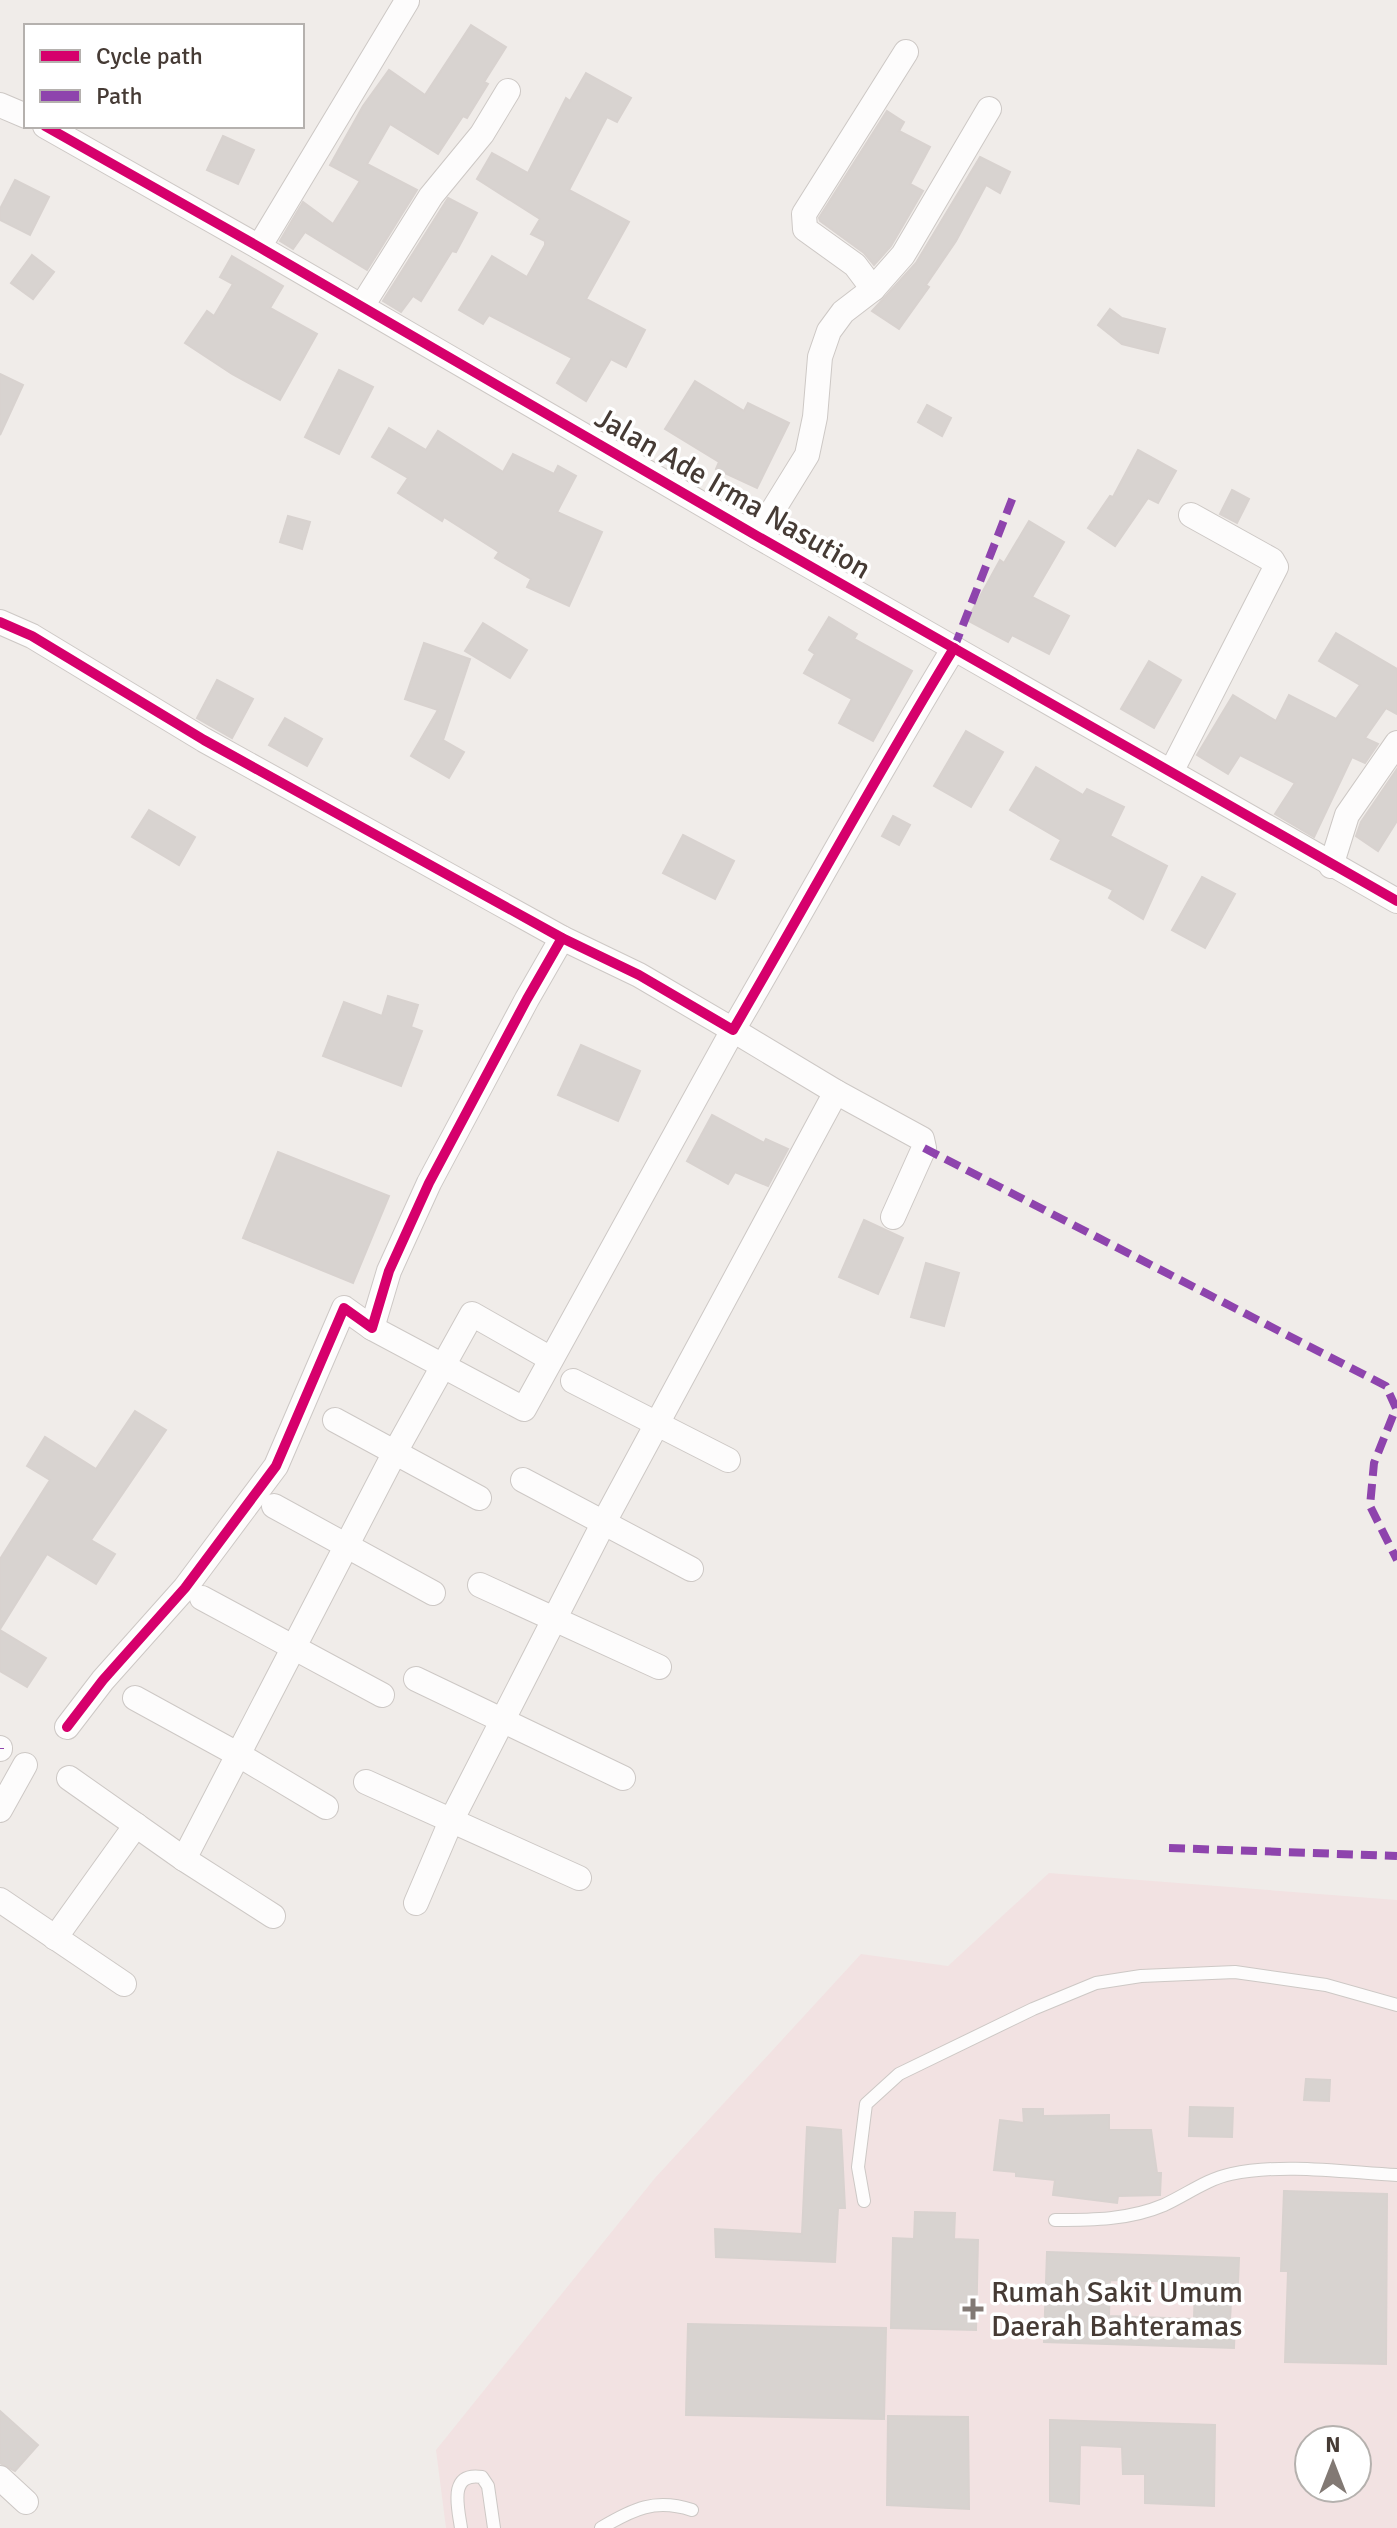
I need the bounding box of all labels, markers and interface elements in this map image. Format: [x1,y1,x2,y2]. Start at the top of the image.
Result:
legend [24,24,304,128]
text: Cycle path [96,41,203,71]
text: Path [96,81,142,111]
street label: Jalan Ade Irma Nasution [588,399,877,587]
place label: Rumah Sakit Umum Daerah Bahteramas [991,2274,1243,2345]
marker: Rumah Sakit Umum Daerah Bahteramas [962,2298,984,2320]
north arrow [1293,2424,1373,2504]
text: N [1325,2431,1341,2458]

